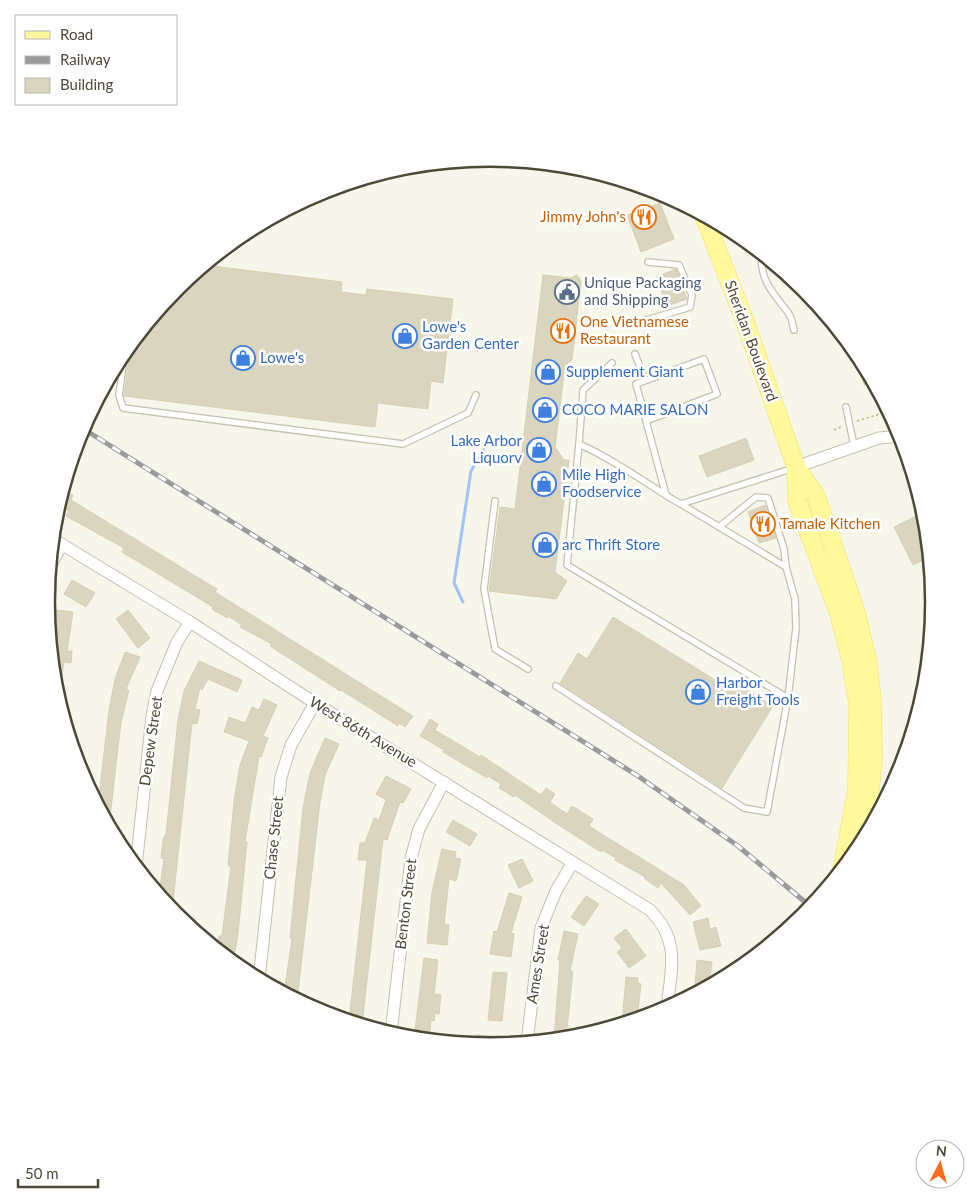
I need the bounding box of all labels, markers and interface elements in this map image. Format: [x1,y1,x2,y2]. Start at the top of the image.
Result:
legend [15,15,178,105]
text: Road [60,25,93,43]
text: Railway [60,50,111,68]
text: Building [60,75,113,93]
restaurant icon: Jimmy John's [631,204,657,230]
place label: Jimmy John's [540,207,626,225]
place label: Unique Packaging and Shipping [584,273,702,308]
street label: Sheridan Boulevard [722,278,782,404]
public building icon: Unique Packaging and Shipping [554,279,580,305]
place label: One Vietnamese Restaurant [580,312,689,347]
place label: Lowe's Garden Center [422,317,519,352]
restaurant icon: One Vietnamese Restaurant [550,318,576,344]
shop icon: Lowe's Garden Center [392,323,418,349]
shop icon: Lowe's [230,345,256,371]
place label: Lowe's [260,348,304,366]
shop icon: Supplement Giant [535,359,561,385]
place label: Supplement Giant [566,362,685,380]
shop icon: COCO MARIE SALON [532,397,558,423]
place label: COCO MARIE SALON [562,400,708,418]
place label: Lake Arbor Liquorv [450,431,523,466]
shop icon: Lake Arbor Liquorv [526,437,552,463]
place label: Mile High Foodservice [562,465,641,500]
shop icon: Mile High Foodservice [531,471,557,497]
restaurant icon: Tamale Kitchen [750,511,776,537]
place label: Tamale Kitchen [780,514,880,532]
shop icon: arc Thrift Store [532,532,558,558]
place label: arc Thrift Store [562,535,660,553]
place label: Harbor Freight Tools [716,673,799,708]
shop icon: Harbor Freight Tools [685,679,711,705]
street label: West 86th Avenue [306,692,421,770]
street label: Depew Street [135,694,165,787]
street label: Chase Street [260,795,286,880]
street label: Benton Street [391,857,420,950]
street label: Ames Street [522,922,552,1005]
north arrow [915,1139,965,1189]
text: N [935,1142,948,1160]
scale bar [18,1156,98,1188]
text: 50 m [25,1164,59,1182]

